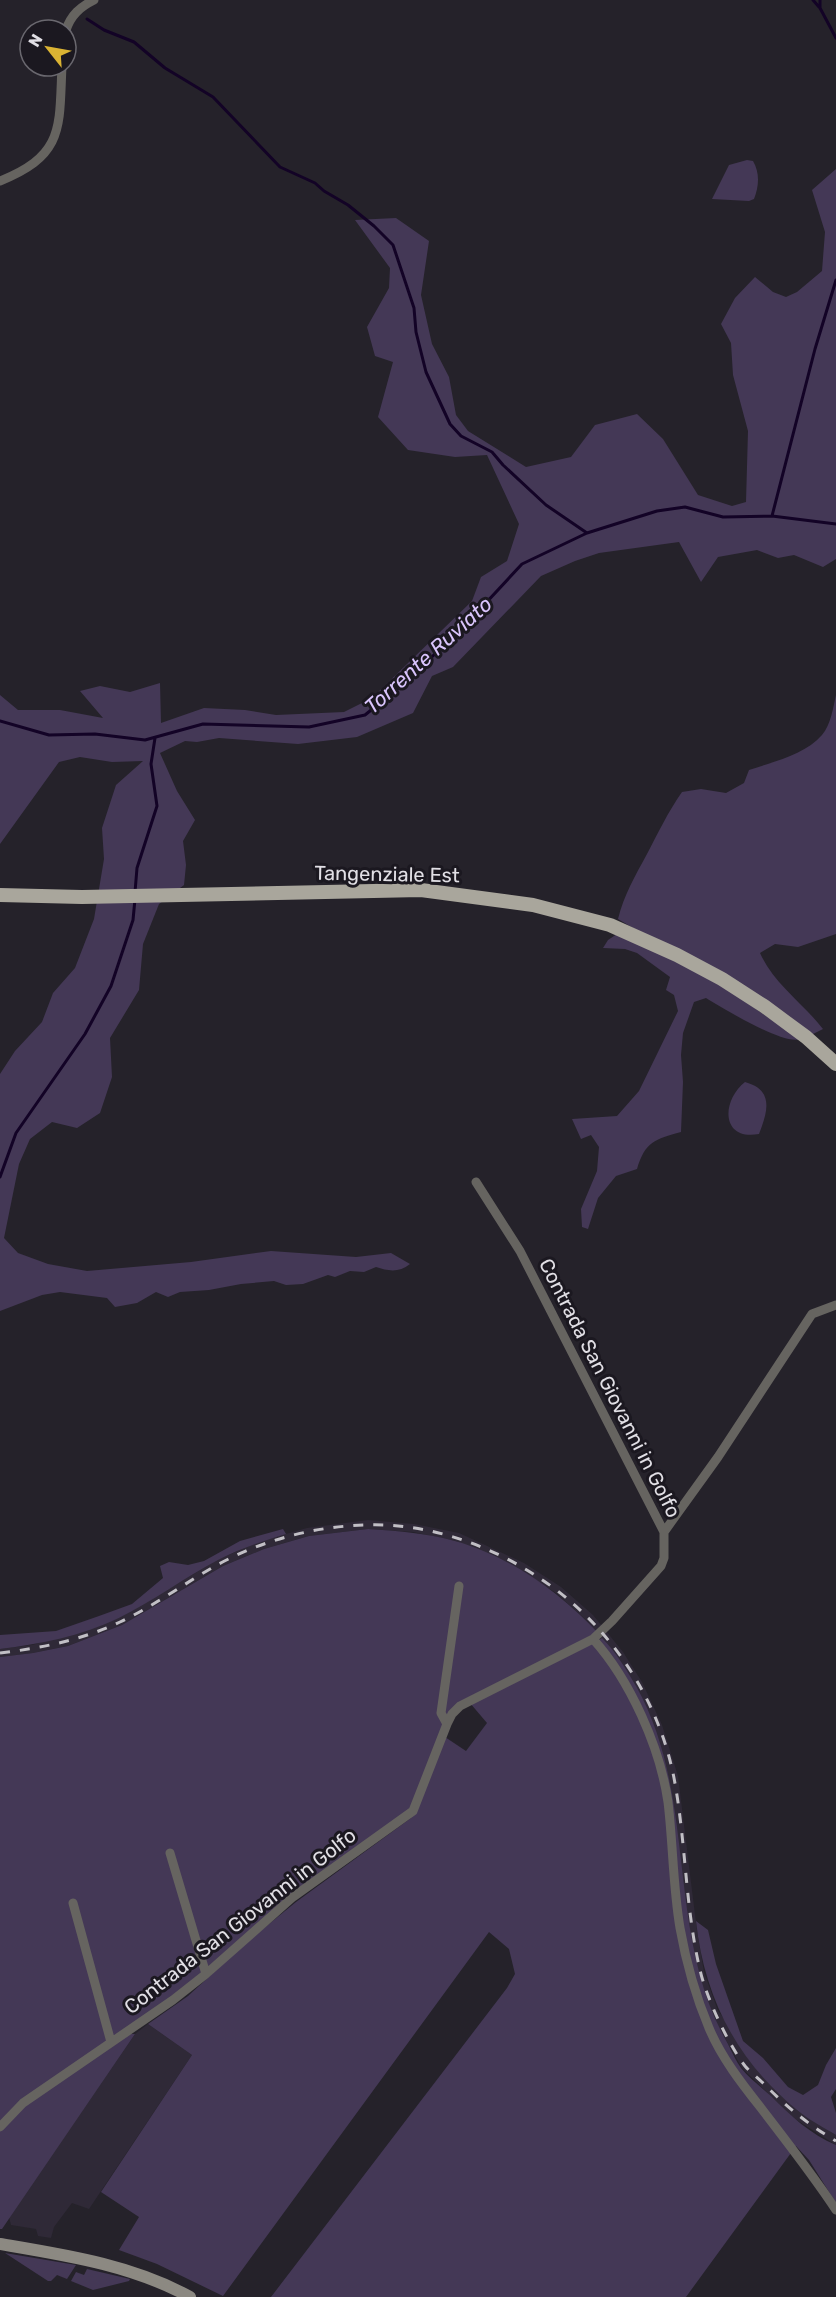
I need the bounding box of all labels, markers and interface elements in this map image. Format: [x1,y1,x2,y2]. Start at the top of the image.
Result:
north arrow [18,18,78,78]
text: N [24,31,47,50]
water label: Torrente Ruviato [359,591,497,719]
street label: Tangenziale Est [314,861,460,887]
street label: Contrada San Giovanni in Golfo [534,1254,686,1522]
street label: Contrada San Giovanni in Golfo [119,1823,361,2019]

